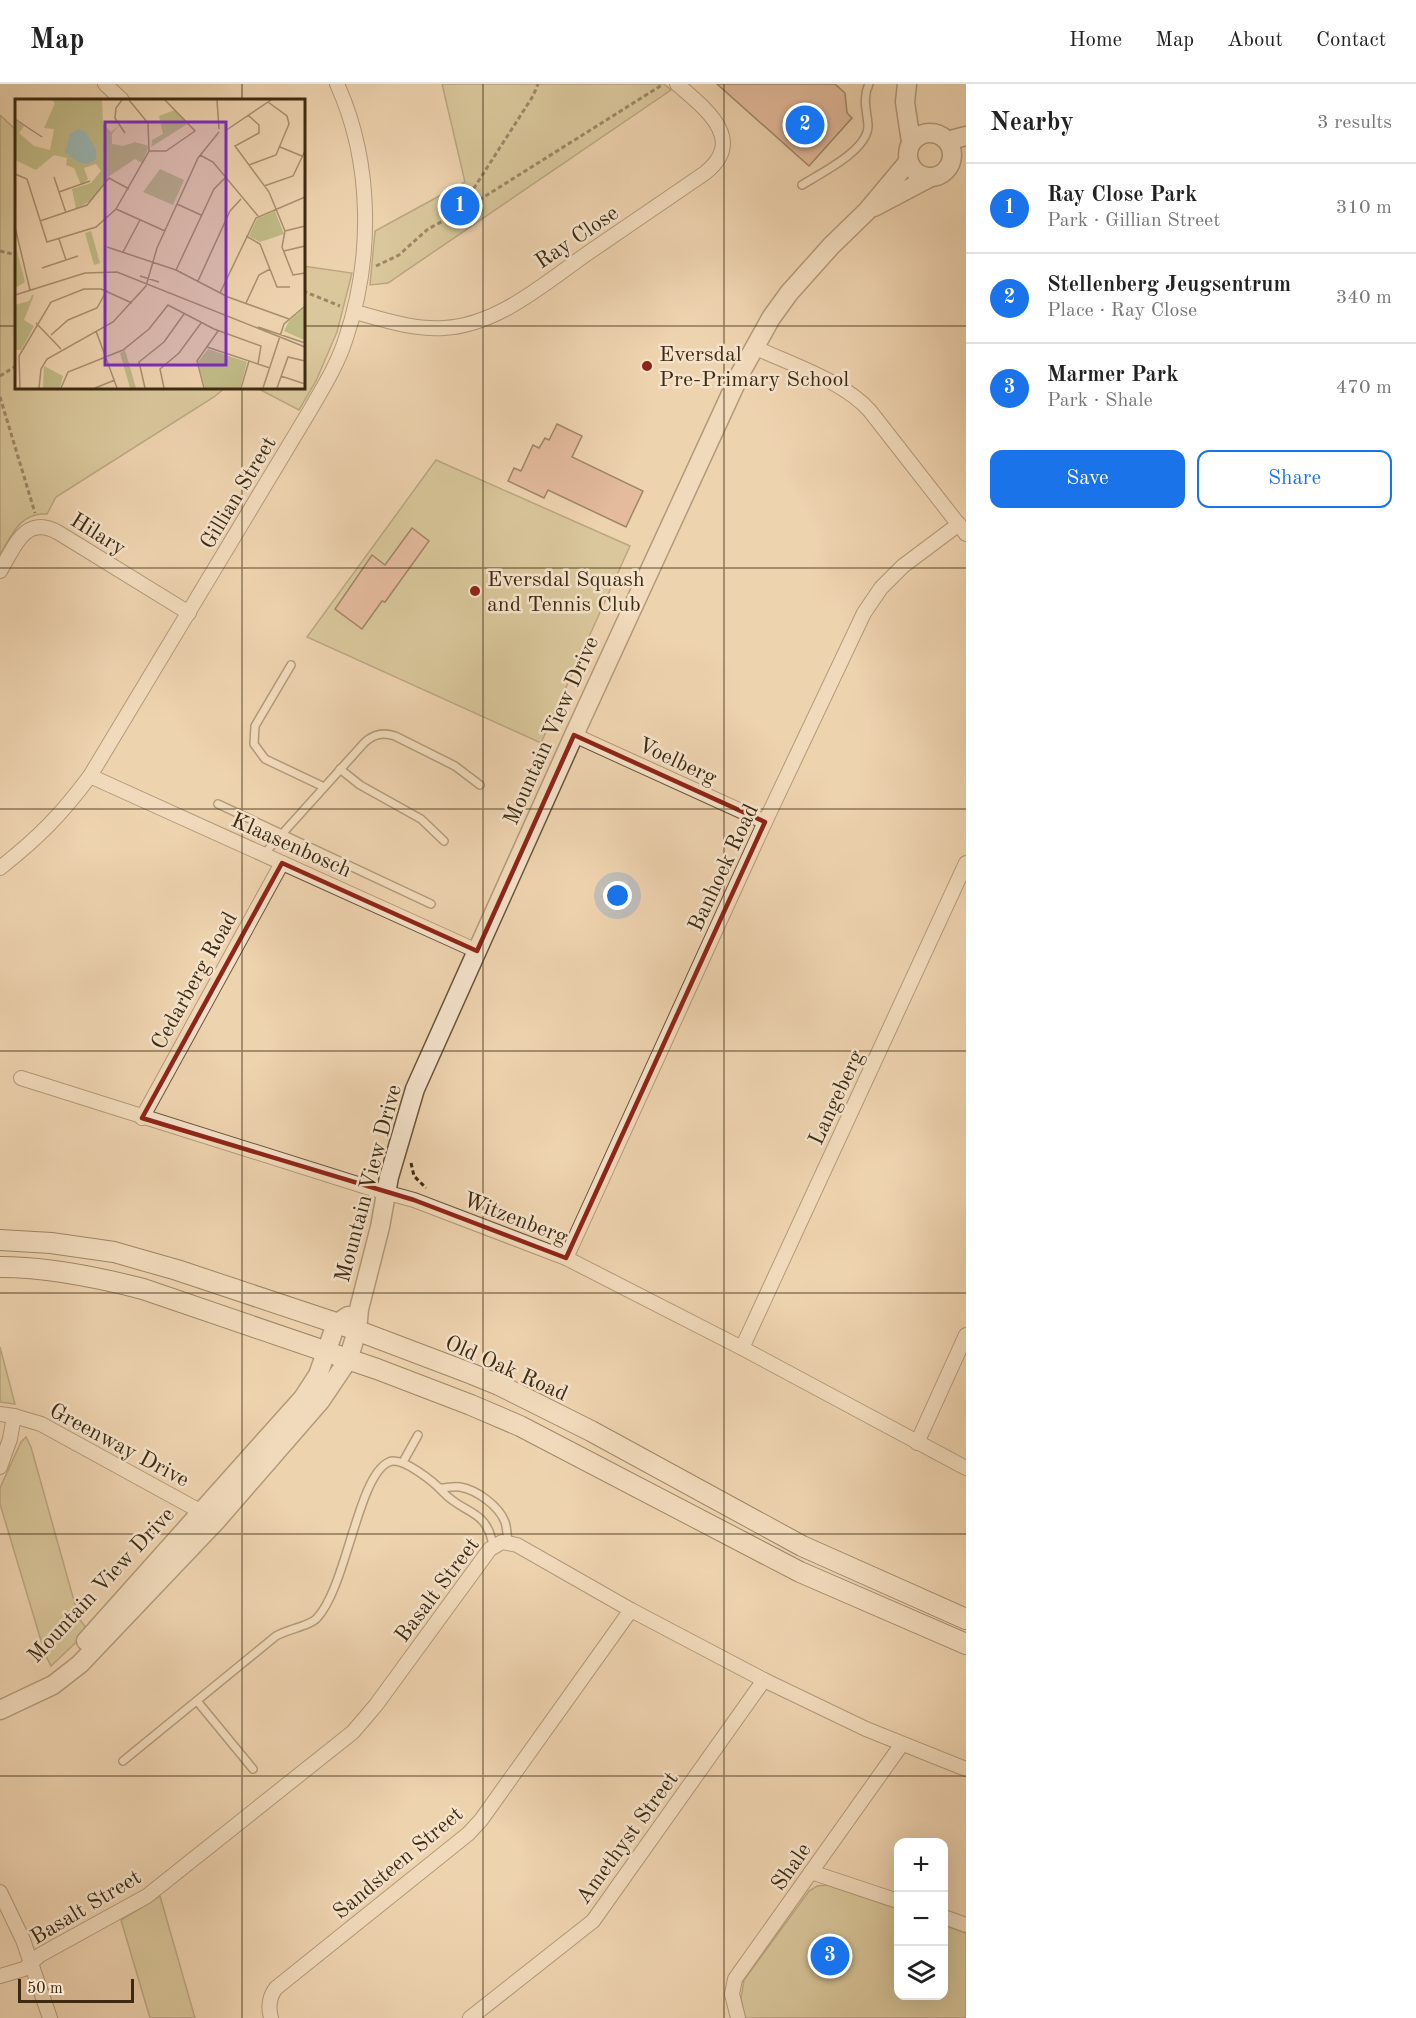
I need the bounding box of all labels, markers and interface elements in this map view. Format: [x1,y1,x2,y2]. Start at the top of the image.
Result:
text: Map [30,27,84,55]
text: Home [1069,30,1122,51]
text: Map [1155,30,1194,51]
text: About [1227,30,1283,51]
text: Contact [1316,30,1386,51]
inset map [15,99,304,388]
pin: 2 [786,102,824,147]
text: Nearby [990,110,1074,136]
text: 3 results [1317,113,1392,133]
pin: 1 [440,184,480,228]
text: Ray Close Park [1047,184,1197,206]
text: 1 [1004,198,1015,218]
text: 310 m [1336,198,1392,218]
street label: Ray Close [531,202,623,273]
text: Park · Gillian Street [1047,211,1220,231]
text: Stellenberg Jeugsentrum [1047,274,1291,296]
text: 2 [1004,288,1015,308]
text: 340 m [1336,288,1392,308]
text: Place · Ray Close [1047,301,1197,321]
place label: Eversdal Pre-Primary School [659,344,849,391]
marker: Eversdal Pre-Primary School [640,359,654,373]
text: Marmer Park [1047,364,1179,386]
text: 3 [1004,378,1015,398]
text: 470 m [1336,378,1392,398]
text: Park · Shale [1047,391,1153,411]
street label: Gillian Street [197,433,281,553]
button: Save [990,450,1185,508]
button: Share [1197,450,1392,508]
street label: Hilary [66,509,130,560]
place label: Eversdal Squash and Tennis Club [487,569,645,616]
marker: Eversdal Squash and Tennis Club [468,584,482,598]
street label: Mountain View Drive [500,633,603,828]
street label: Voelberg [634,734,720,790]
street label: Banhoek Road [685,801,763,935]
street label: Klaasenbosch [228,810,355,882]
your location [603,881,632,910]
street label: Cedarberg Road [148,908,242,1054]
street label: Langeberg [805,1047,868,1149]
street label: Mountain View Drive [332,1082,406,1285]
street label: Witzenberg [460,1189,571,1249]
street label: Old Oak Road [441,1332,571,1406]
street label: Greenway Drive [46,1400,192,1492]
street label: Mountain View Drive [24,1503,179,1667]
street label: Basalt Street [391,1534,484,1647]
street label: Amethyst Street [572,1768,683,1908]
street label: Sandsteen Street [329,1803,467,1924]
map controls [894,1838,948,2000]
button: + [894,1838,948,1892]
street label: Shale [768,1839,816,1895]
street label: Basalt Street [27,1866,145,1949]
button: − [894,1892,948,1946]
pin: 3 [810,1934,850,1978]
button: layers [894,1946,948,2000]
scale bar [18,1976,134,2004]
text: 50 m [27,1981,63,1997]

